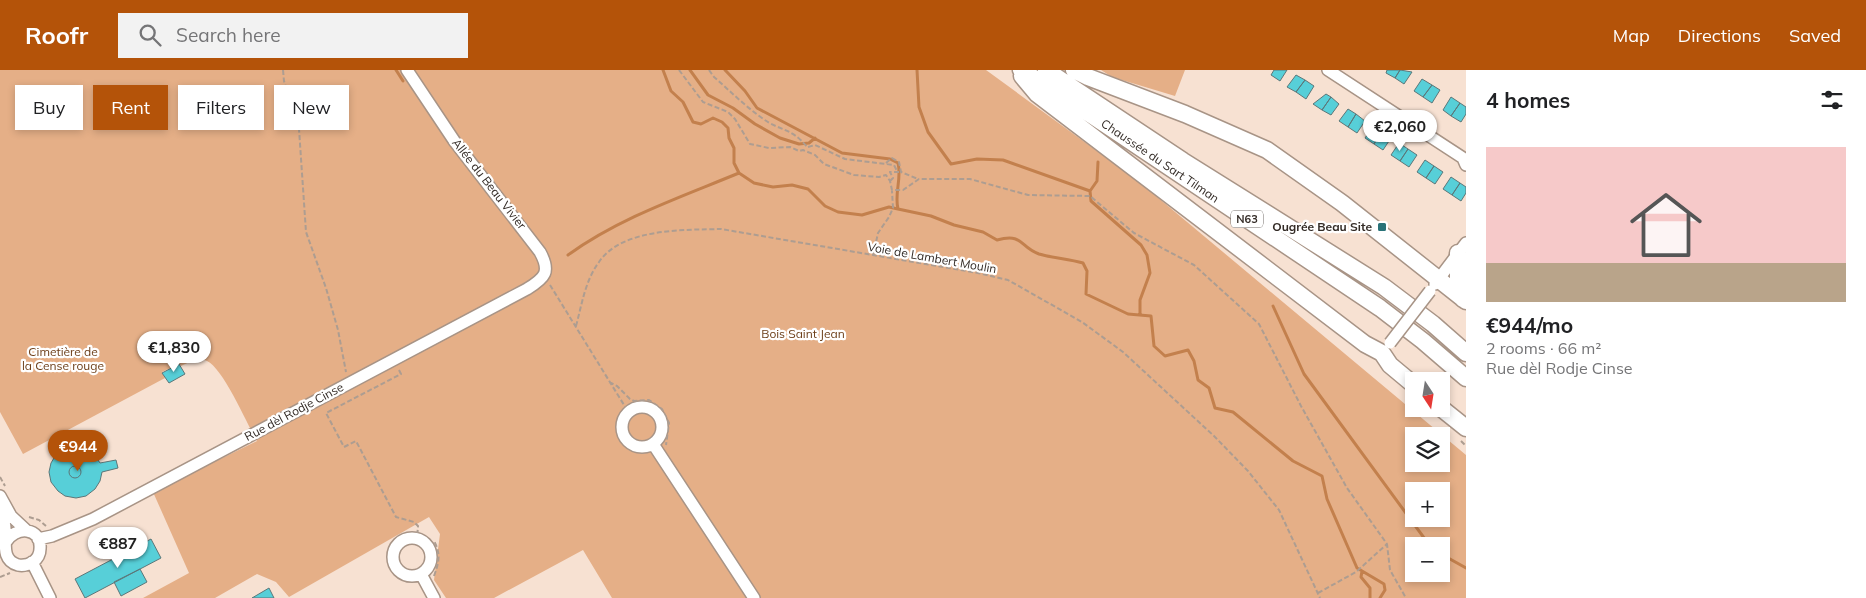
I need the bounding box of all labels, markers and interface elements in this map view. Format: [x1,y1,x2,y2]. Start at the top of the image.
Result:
search box [118,13,468,58]
text: Roofr [25,20,88,50]
icon: search [136,21,164,49]
text: Search here [176,23,281,47]
text: Map [1613,24,1650,47]
text: Directions [1678,24,1761,47]
text: Saved [1789,24,1841,47]
chip: Buy [15,85,83,130]
chip: Rent [93,85,168,130]
chip: Filters [178,85,264,130]
chip: New [274,85,349,130]
icon: filters [1818,86,1846,114]
text: 4 homes [1486,87,1570,113]
pin: €2,060 [1359,109,1441,152]
street label: Chaussée du Sart Tilman [1098,115,1222,206]
text: €2,060 [1374,116,1426,136]
street label: Allée du Beau Vivier [449,135,530,233]
icon: home [1621,180,1711,270]
road number: N63 [1231,210,1263,228]
place label: Ougrée Beau Site [1272,219,1372,234]
marker: Ougrée Beau Site [1376,221,1388,233]
street label: Voie de Lambert Moulin [866,239,998,276]
text: €944/mo [1486,312,1573,338]
park label: Bois Saint Jean [761,326,845,341]
pin: €1,830 [133,330,215,373]
text: €1,830 [148,337,200,357]
text: 2 rooms · 66 m² [1486,338,1601,358]
park label: Cimetière de la Cense rouge [22,344,104,373]
text: Rue dèl Rodje Cinse [1486,358,1633,378]
north arrow [1405,372,1450,418]
map controls [1405,372,1450,582]
street label: Rue dèl Rodje Cinse [242,379,346,444]
button: layers [1405,427,1450,472]
pin: €944 [48,430,108,472]
text: €944 [59,436,97,456]
button: + [1405,482,1450,527]
pin: €887 [88,526,148,569]
text: €887 [99,533,137,553]
button: − [1405,537,1450,582]

